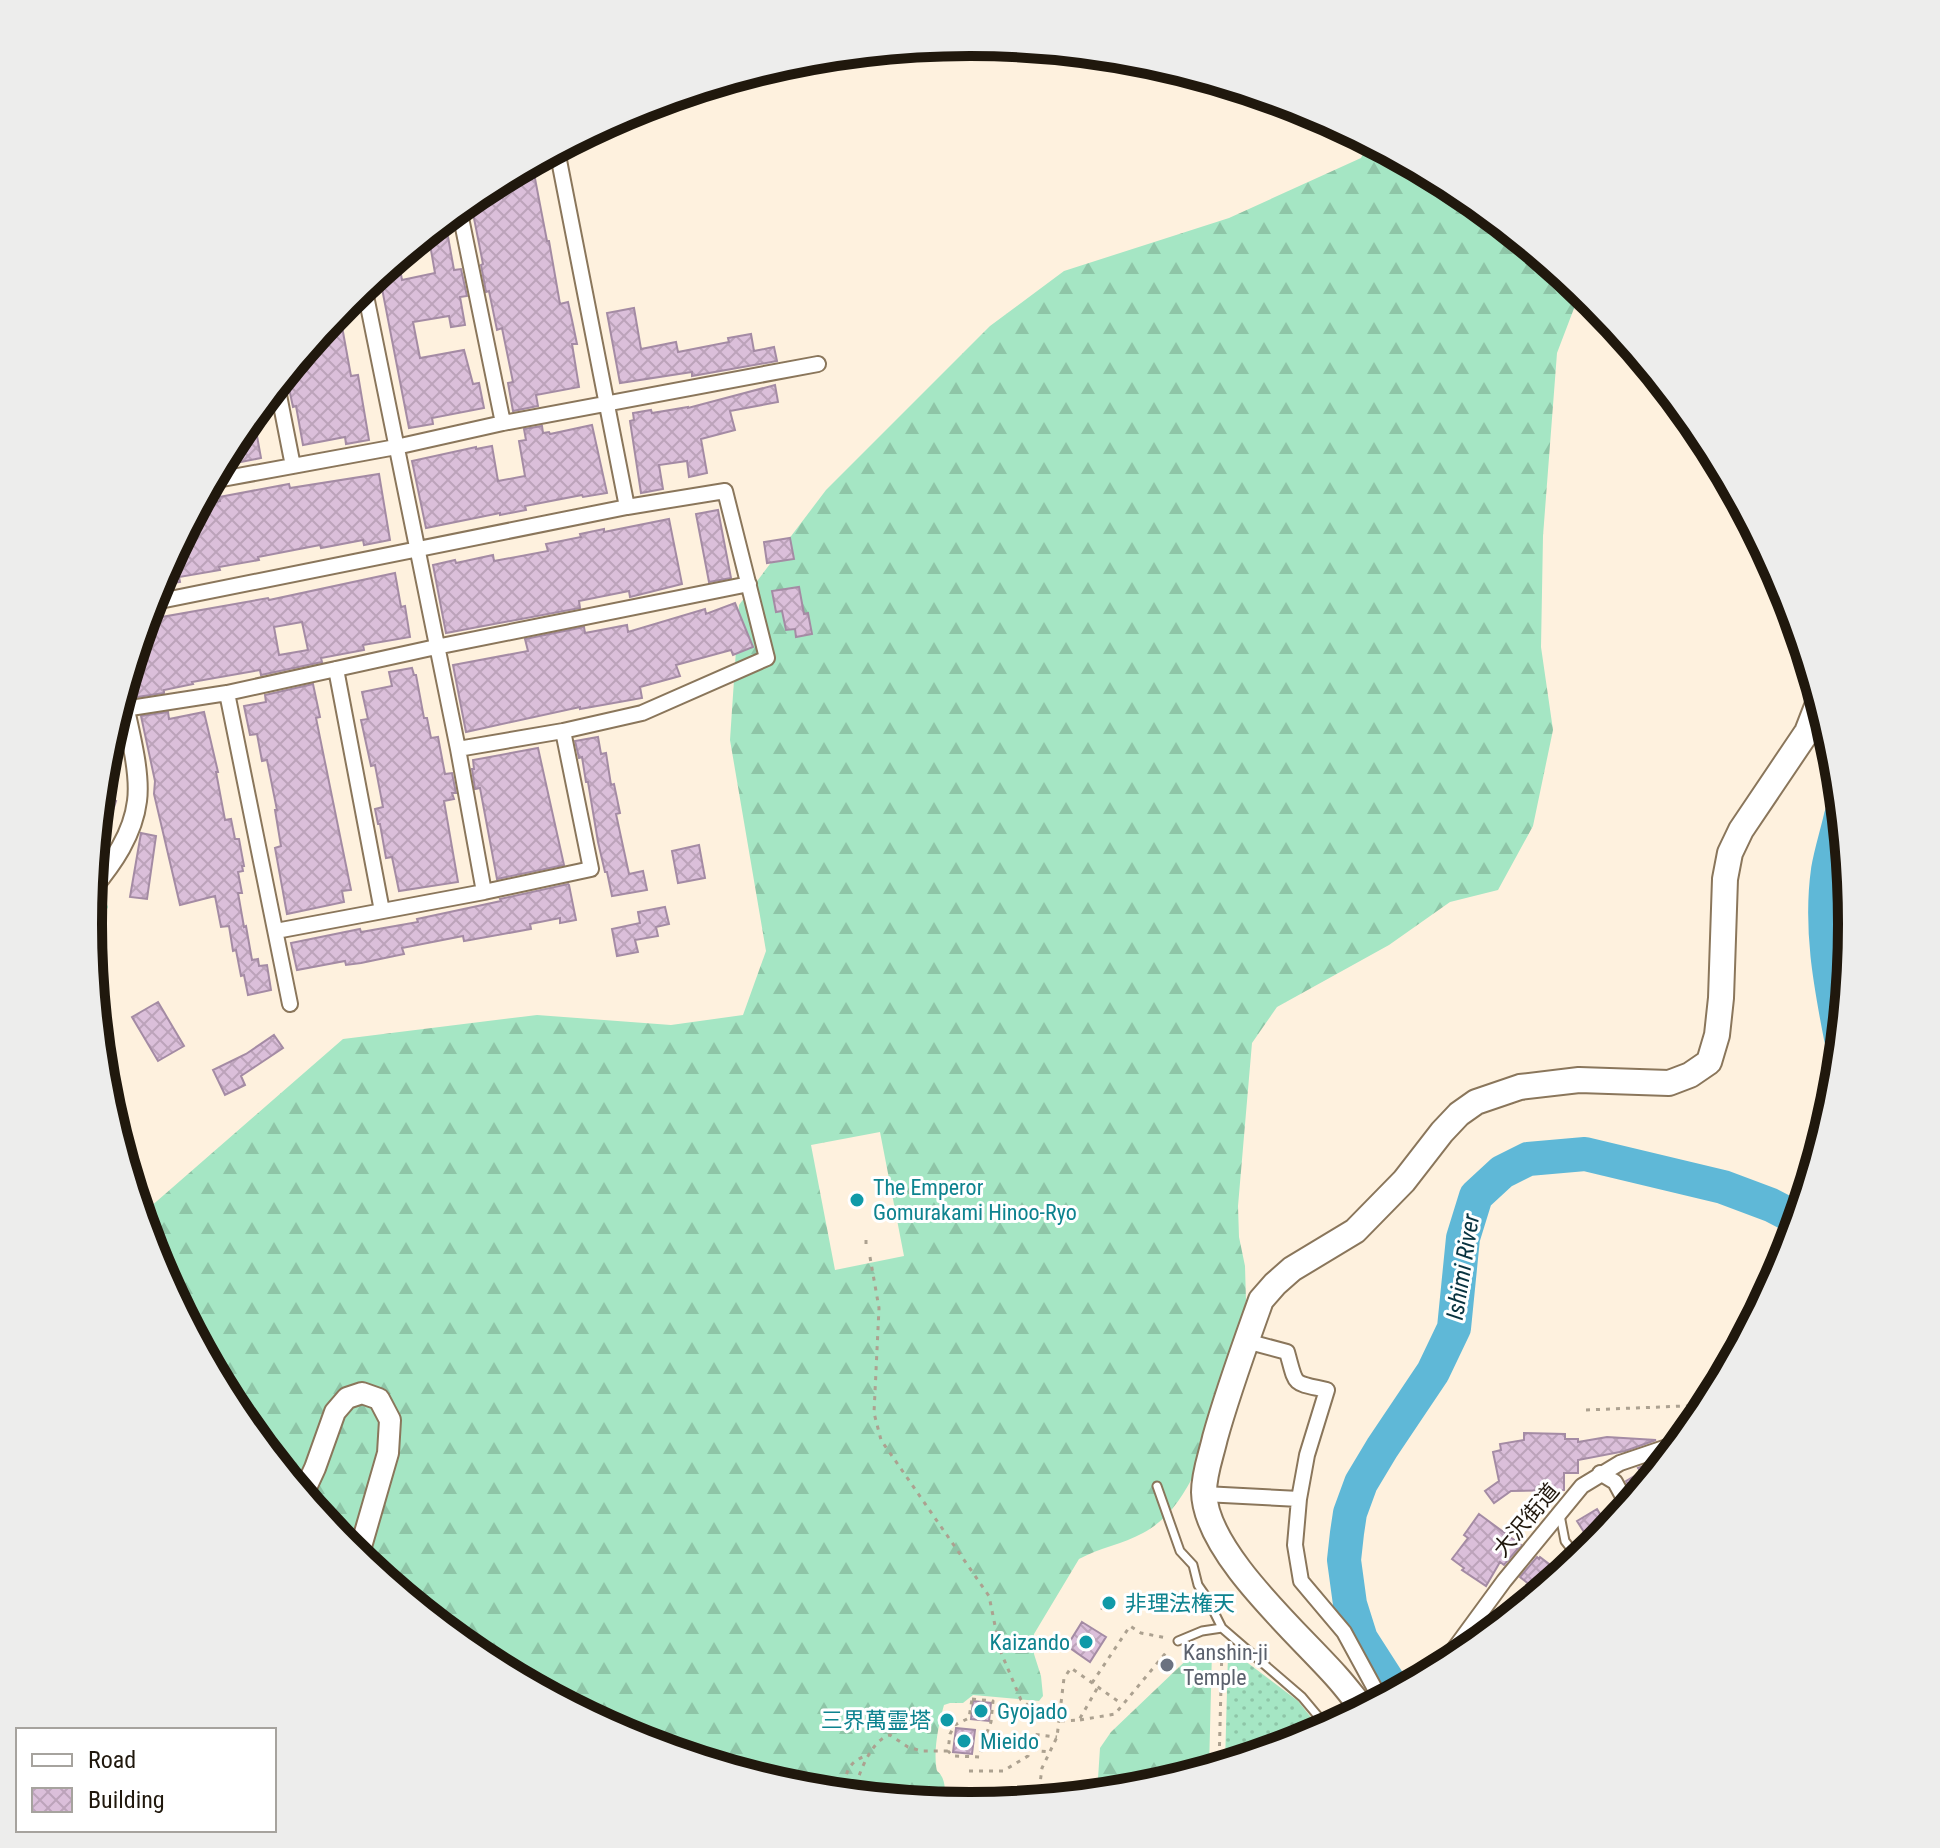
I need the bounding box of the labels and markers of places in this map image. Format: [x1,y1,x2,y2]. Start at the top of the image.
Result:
place label: The Emperor Gomurakami Hinoo-Ryo [873,1175,1077,1225]
marker: The Emperor Gomurakami Hinoo-Ryo [848,1191,866,1209]
place label: 非理法権天 [1125,1591,1235,1616]
marker: 非理法権天 [1100,1594,1118,1612]
place label: Kaizando [990,1630,1070,1655]
marker: Kaizando [1077,1633,1095,1651]
place label: Kanshin-ji Temple [1183,1640,1268,1690]
marker: Kanshin-ji Temple [1158,1656,1176,1674]
place label: Gyojado [997,1699,1067,1724]
marker: Gyojado [972,1702,990,1720]
place label: 三界萬霊塔 [821,1708,931,1733]
marker: 三界萬霊塔 [938,1711,956,1729]
place label: Mieido [980,1729,1039,1754]
marker: Mieido [955,1732,973,1750]

